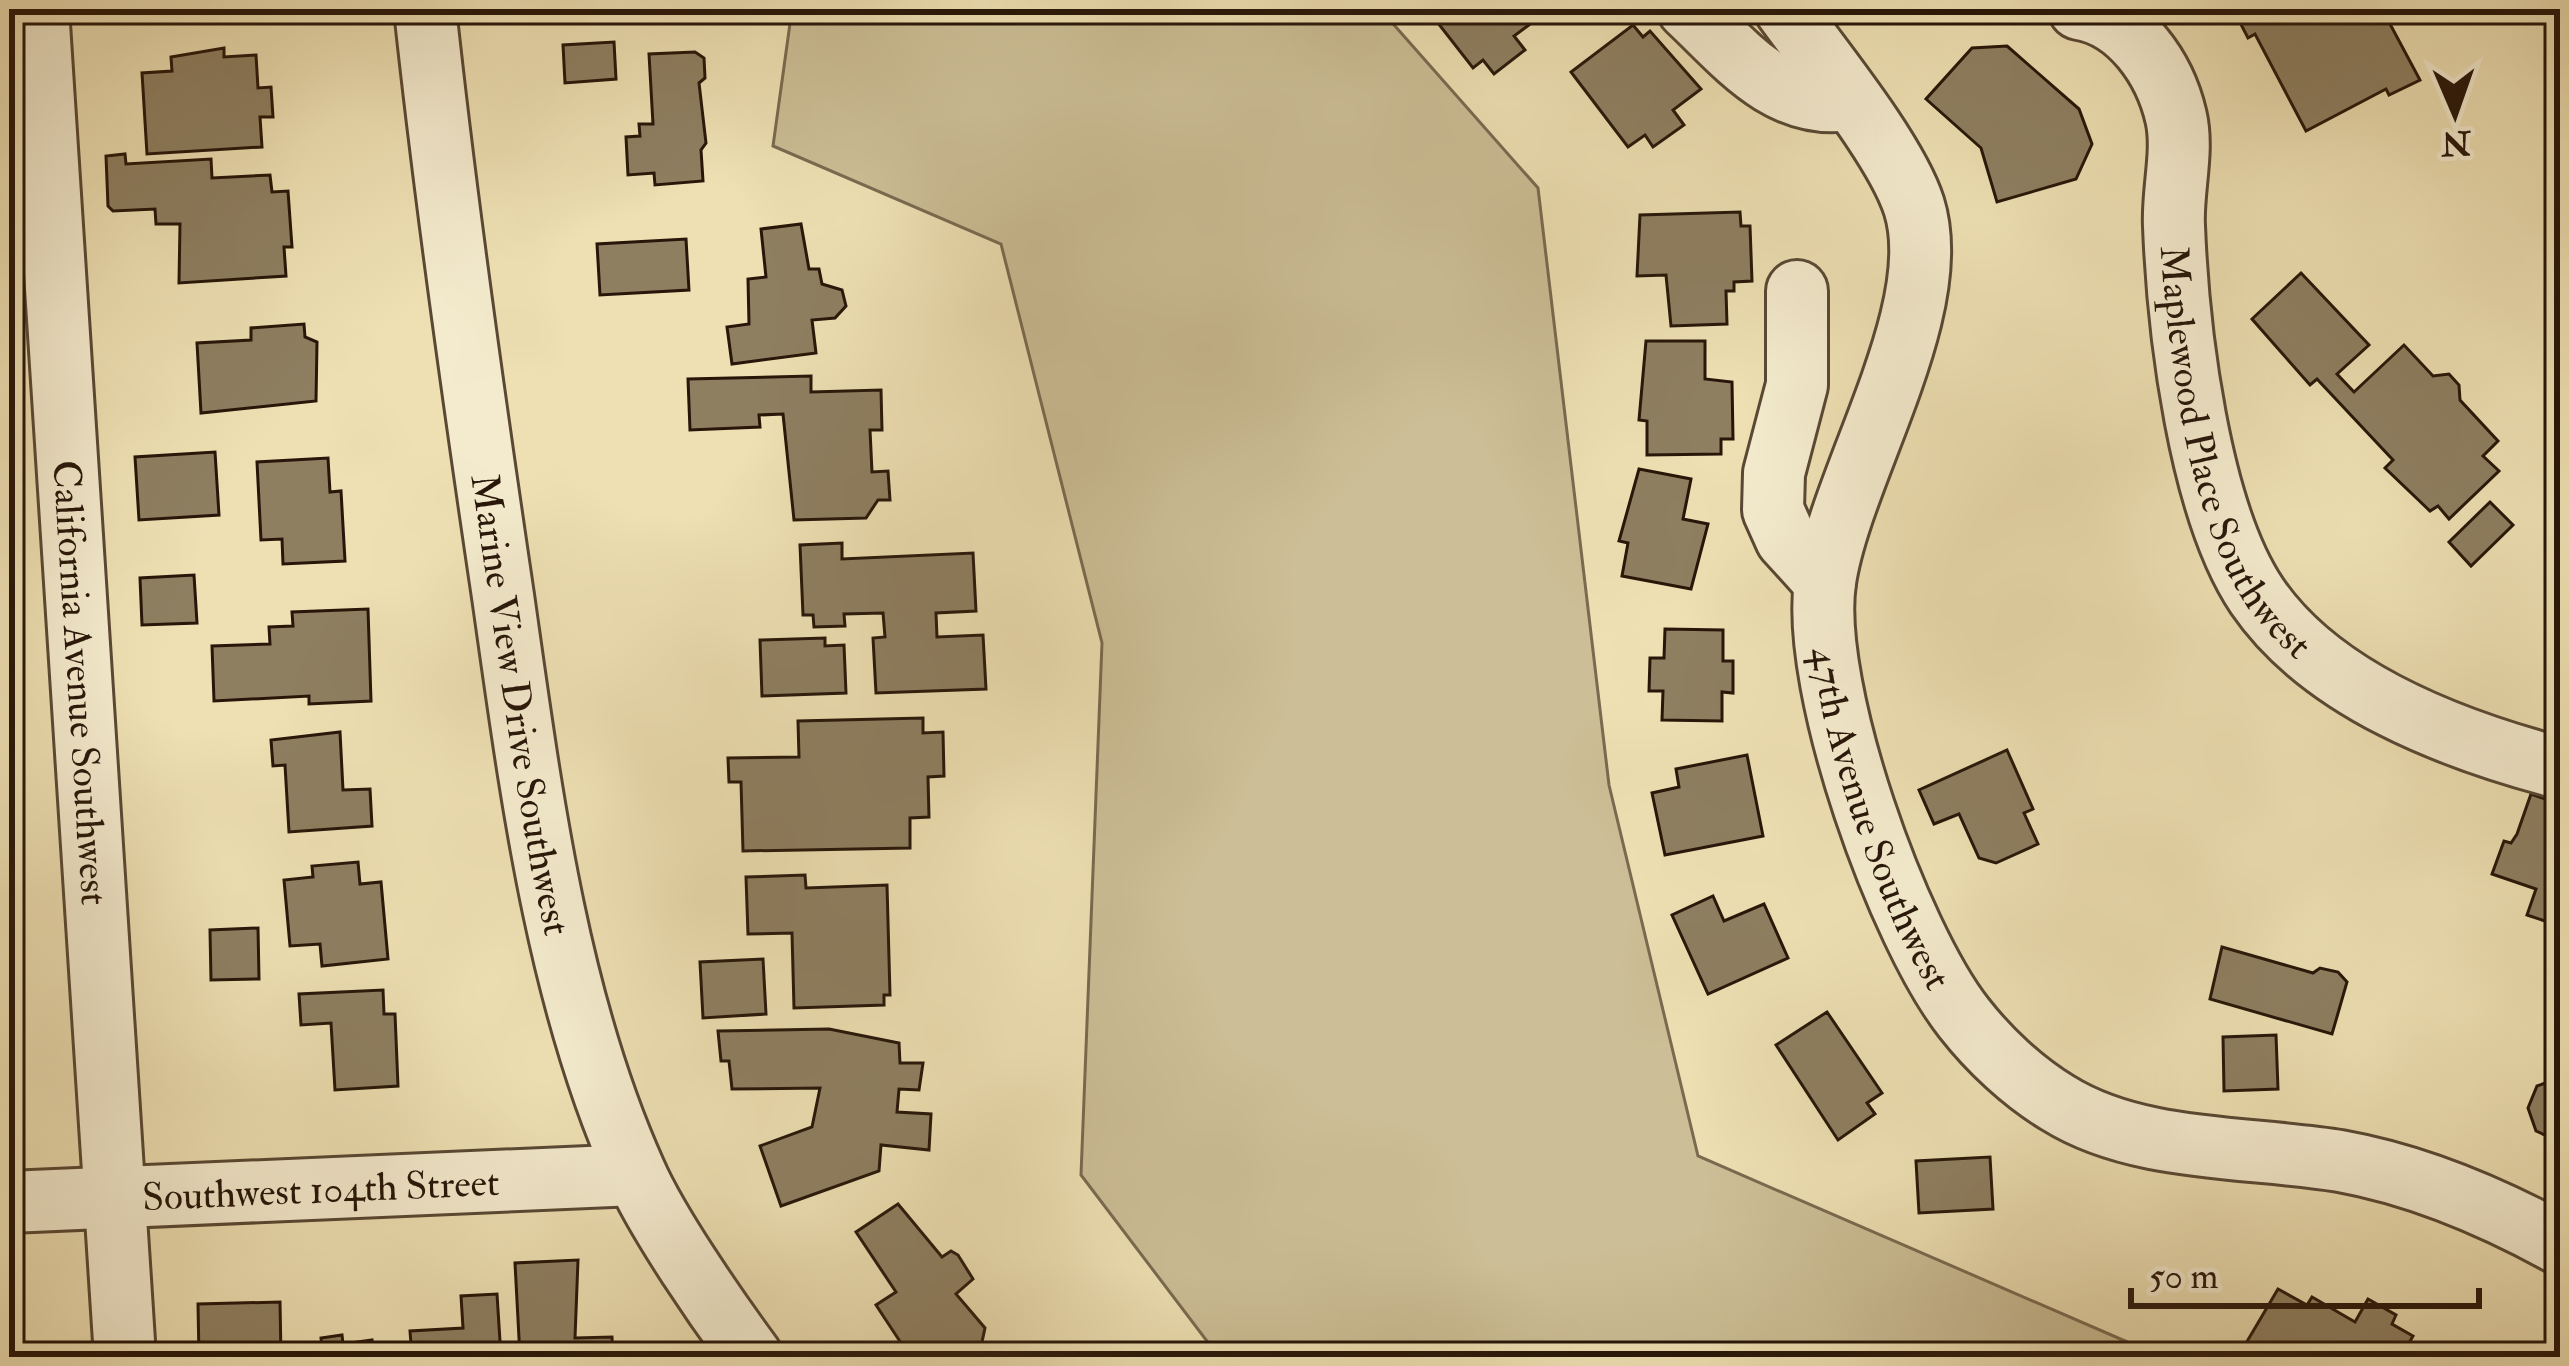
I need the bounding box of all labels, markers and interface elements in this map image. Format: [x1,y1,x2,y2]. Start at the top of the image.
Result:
north arrow [2395,54,2515,174]
text: N [2440,121,2472,164]
street label: Maplewood Place Southwest [2149,244,2322,670]
street label: California Avenue Southwest [41,459,119,907]
street label: Marine View Drive Southwest [459,471,581,940]
street label: 47th Avenue Southwest [1800,644,1962,999]
street label: Southwest 104th Street [141,1158,500,1222]
scale bar [2131,1234,2479,1308]
text: 50 m [2149,1254,2219,1299]

